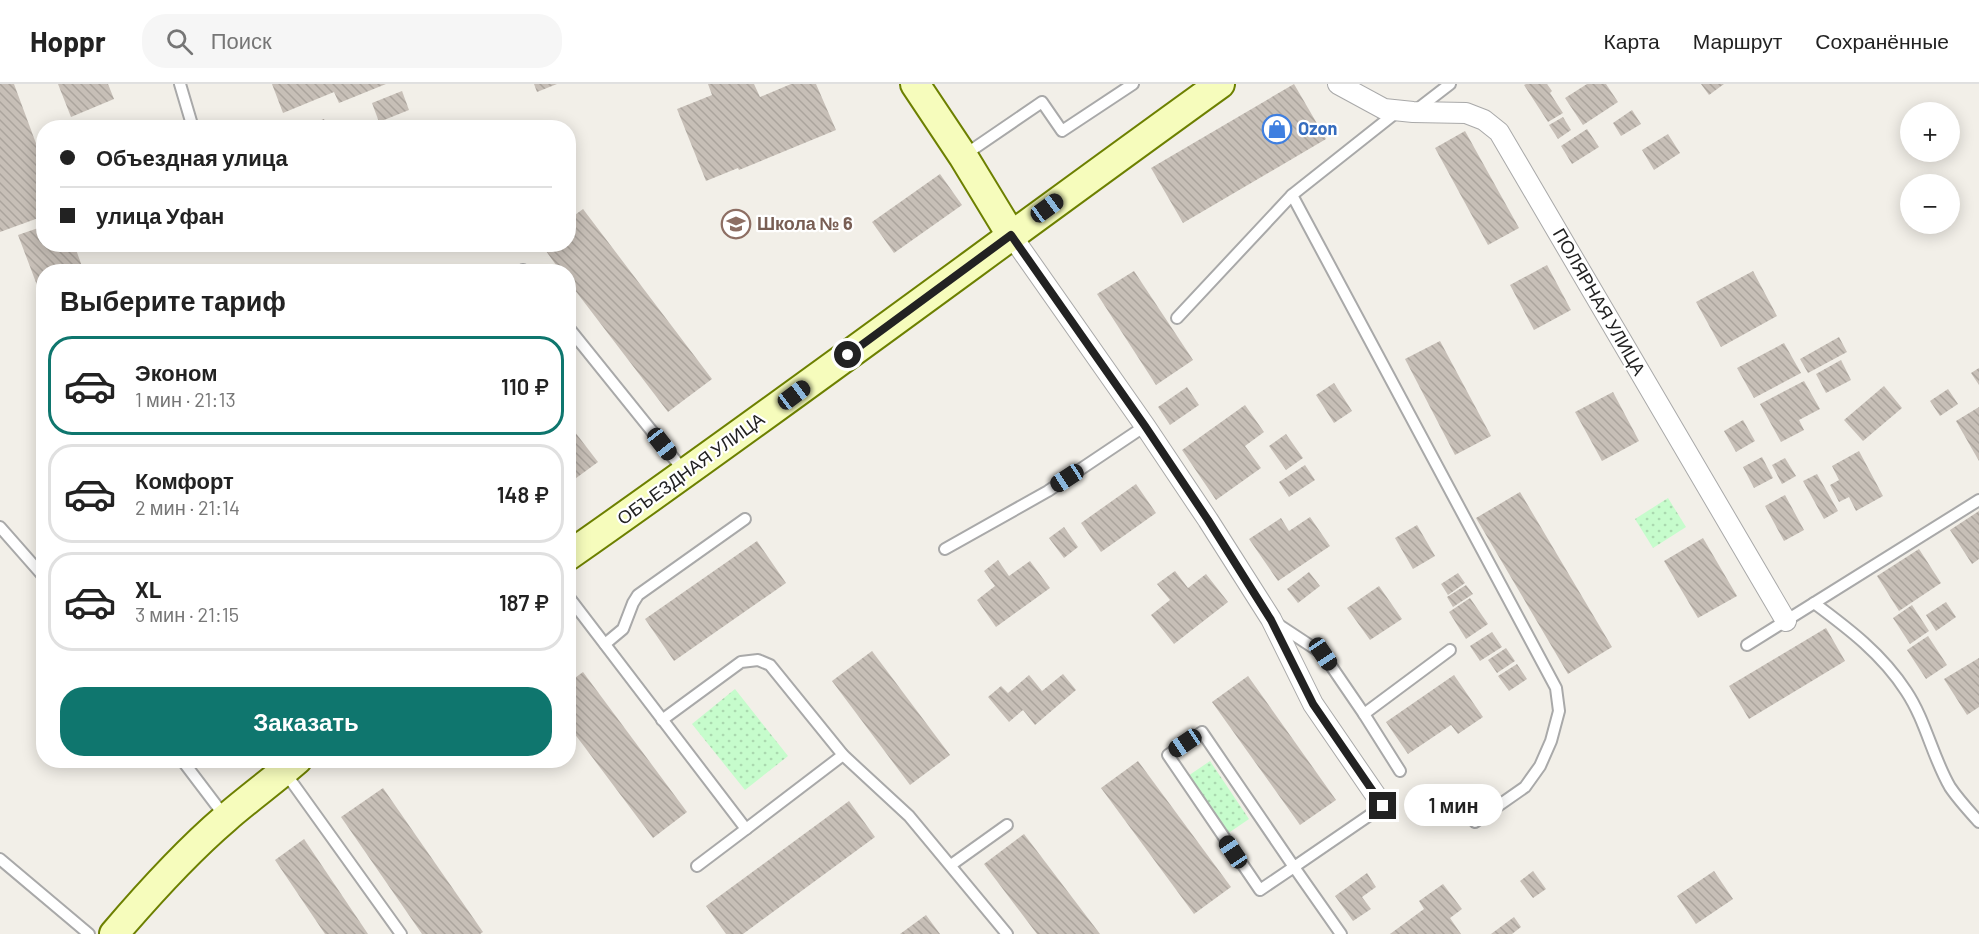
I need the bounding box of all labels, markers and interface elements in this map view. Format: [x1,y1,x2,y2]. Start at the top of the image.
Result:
search box [142,14,562,68]
text: Hoppr [30,24,106,58]
icon: search [163,25,196,58]
text: Поиск [211,27,272,53]
text: Карта [1604,28,1660,53]
text: Маршрут [1693,28,1782,53]
text: Сохранённые [1815,28,1949,53]
map controls [1900,102,1960,234]
button: + [1900,102,1960,162]
shop icon: Ozon [1261,113,1293,145]
place label: Ozon [1298,117,1337,139]
text: Объездная улица [96,144,288,170]
button: − [1900,174,1960,234]
car [1027,190,1067,226]
text: улица Уфан [96,202,224,228]
school or university icon: Школа № 6 [720,208,752,240]
place label: Школа № 6 [757,212,853,234]
street label: ПОЛЯРНАЯ УЛИЦА [1549,224,1651,379]
text: Выберите тариф [60,284,286,316]
route start [834,341,861,368]
icon: car [63,359,117,413]
text: Эконом [135,359,218,385]
text: 110 ₽ [501,373,549,399]
car [774,377,814,413]
text: 1 мин · 21:13 [135,387,236,411]
street label: ОБЪЕЗДНАЯ УЛИЦА [612,407,768,529]
car [644,424,680,464]
car [1047,461,1087,495]
icon: car [63,467,117,521]
text: Комфорт [135,467,234,493]
text: 148 ₽ [497,481,549,507]
text: 2 мин · 21:14 [135,495,240,519]
icon: car [63,575,117,629]
text: XL [135,576,161,602]
text: 187 ₽ [499,589,549,615]
text: 3 мин · 21:15 [135,602,239,626]
car [1305,634,1341,674]
button: Заказать [60,687,552,756]
car [1165,725,1205,761]
callout: 1 мин [1404,785,1503,827]
route end [1369,792,1396,819]
text: 1 мин [1428,793,1479,817]
car [1215,832,1251,872]

